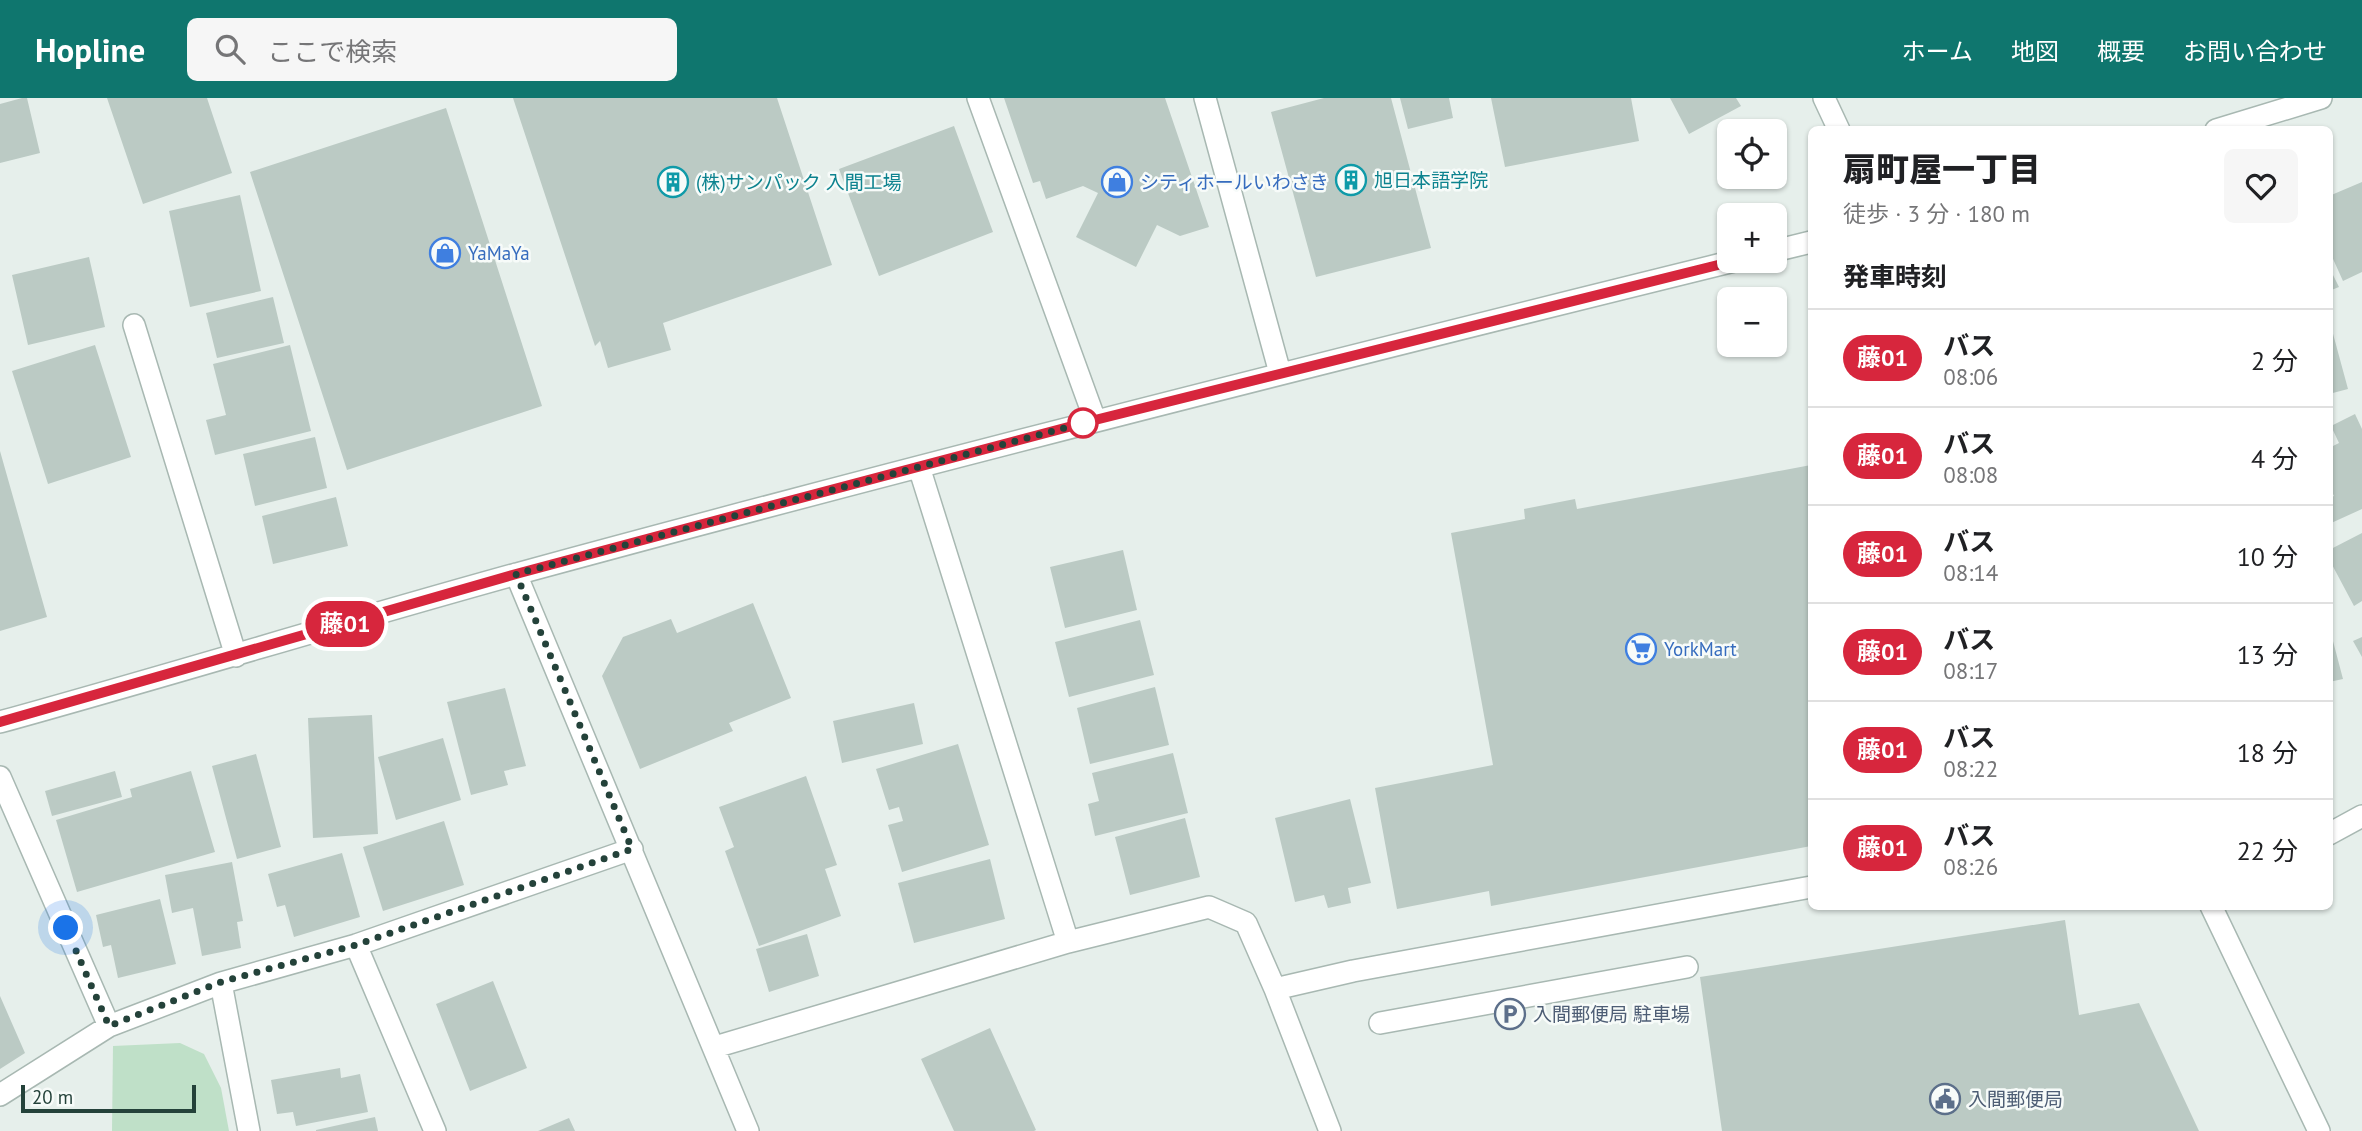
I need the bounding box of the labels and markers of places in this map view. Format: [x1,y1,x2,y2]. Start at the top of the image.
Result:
building icon: 旭日本語学院 [1334,163,1368,197]
building icon: (株)サンパック 入間工場 [656,165,690,199]
shop icon: シティホールいわさき [1100,165,1134,199]
place label: 旭日本語学院 [1374,168,1488,192]
place label: (株)サンパック 入間工場 [696,170,902,194]
place label: シティホールいわさき [1140,170,1329,194]
shop icon: YaMaYa [428,236,462,270]
place label: YaMaYa [468,241,530,265]
unlabelled marker [1068,408,1098,438]
supermarket icon: YorkMart [1624,632,1658,666]
place label: YorkMart [1664,637,1737,661]
parking icon: 入間郵便局 駐車場 [1493,997,1527,1031]
place label: 入間郵便局 駐車場 [1533,1002,1690,1026]
public building icon: 入間郵便局 [1928,1082,1962,1116]
place label: 入間郵便局 [1968,1087,2063,1111]

